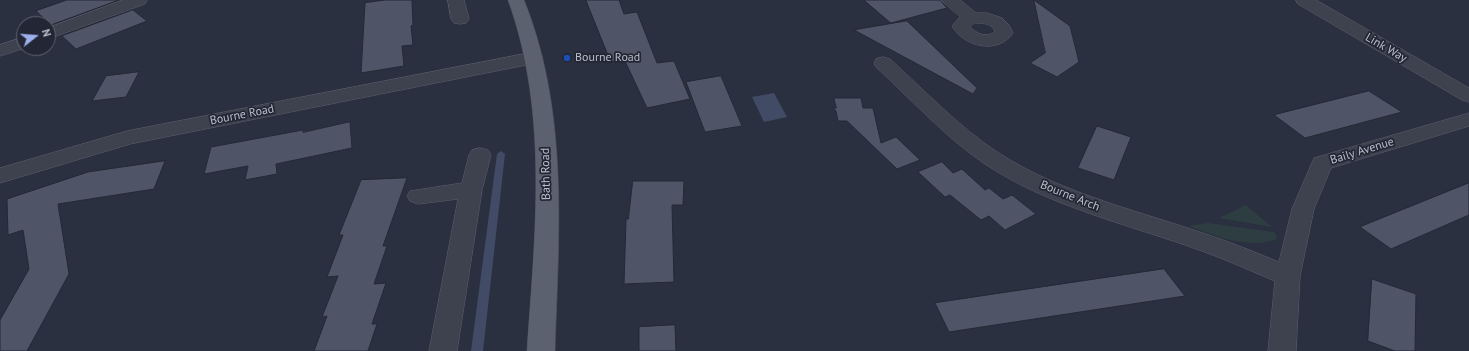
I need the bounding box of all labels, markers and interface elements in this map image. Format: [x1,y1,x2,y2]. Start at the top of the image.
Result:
north arrow [16,16,56,56]
text: N [39,27,54,38]
street label: Link Way [1363,30,1409,66]
place label: Bourne Road [575,51,640,65]
marker: Bourne Road [562,53,572,63]
street label: Bourne Road [209,102,275,128]
street label: Baily Avenue [1328,134,1396,168]
street label: Bath Road [538,148,554,200]
street label: Bourne Arch [1038,178,1102,214]

